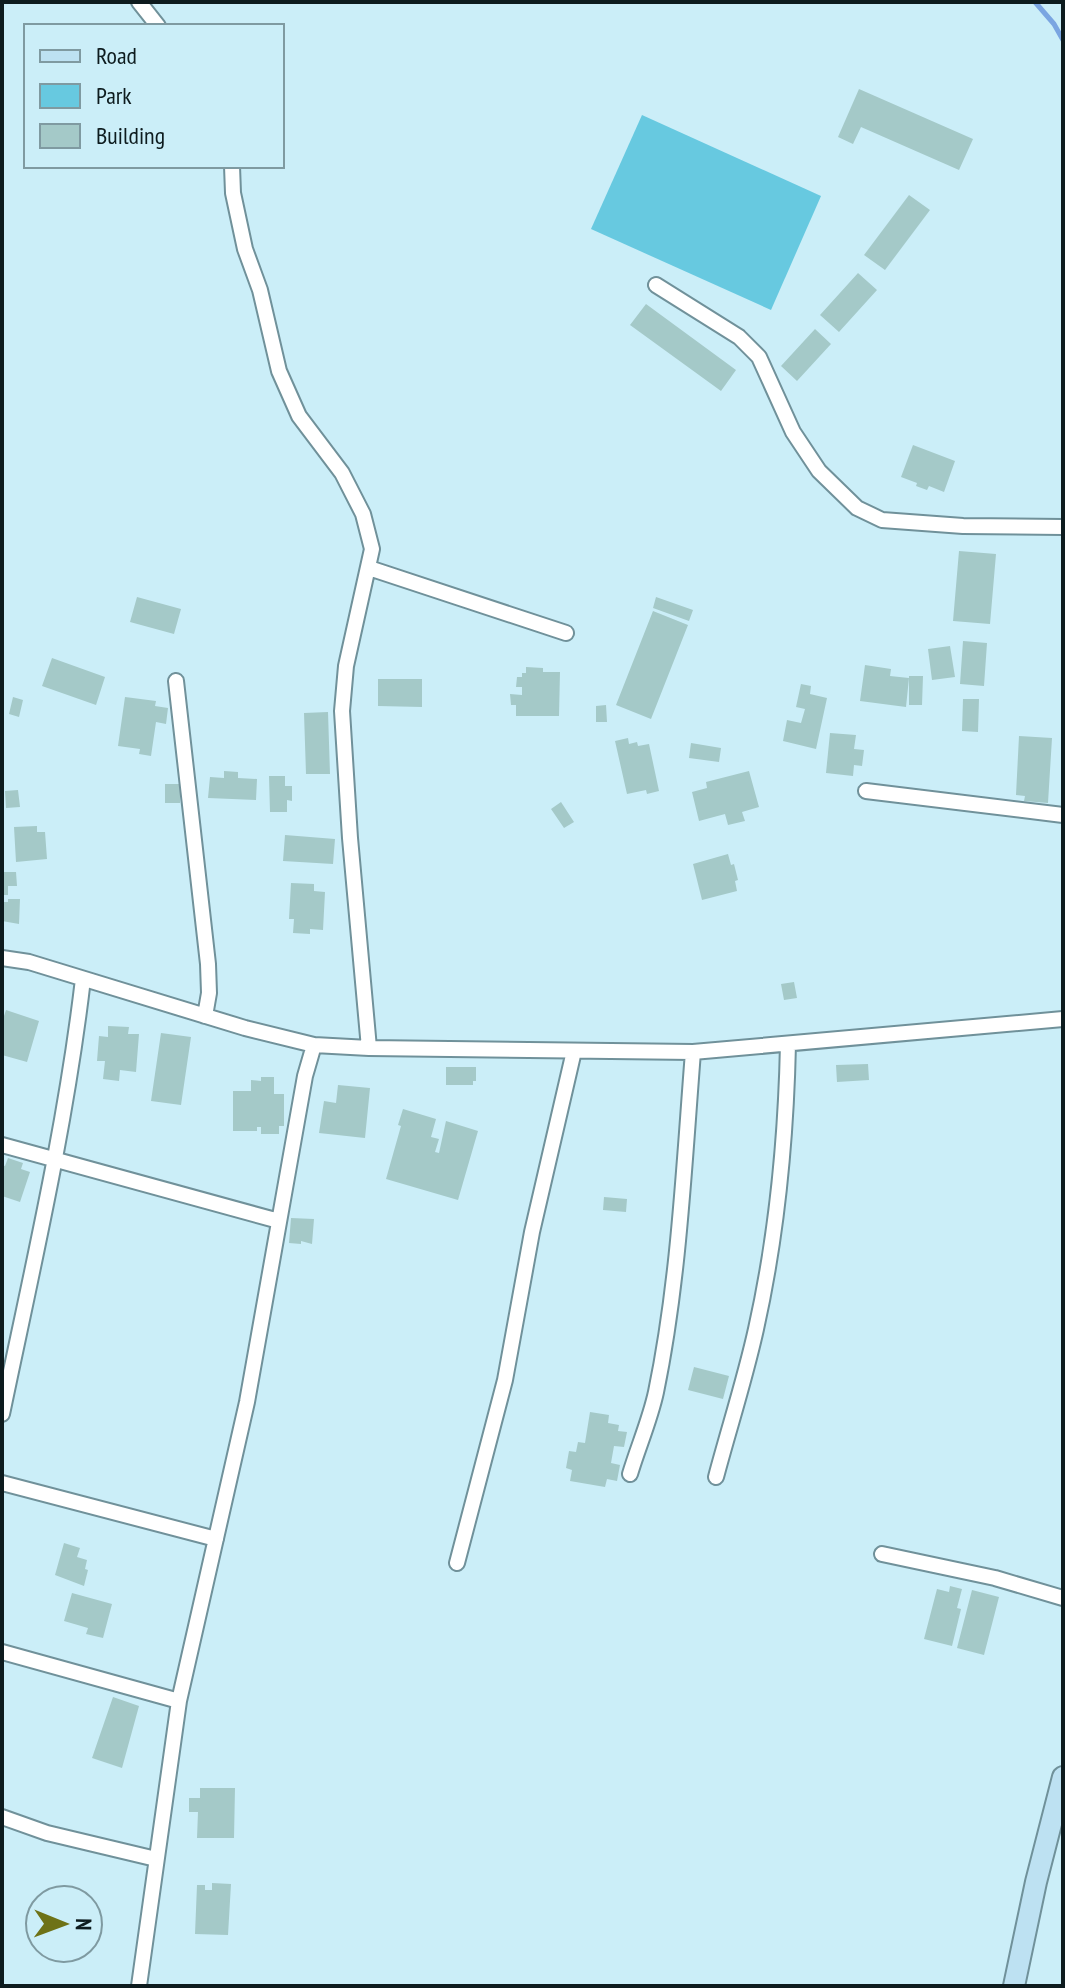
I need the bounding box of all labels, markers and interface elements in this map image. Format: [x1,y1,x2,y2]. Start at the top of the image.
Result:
legend [24,24,284,168]
text: Road [96,40,137,71]
text: Park [96,80,132,111]
text: Building [96,120,165,151]
north arrow [24,1884,104,1964]
text: N [70,1918,98,1931]

